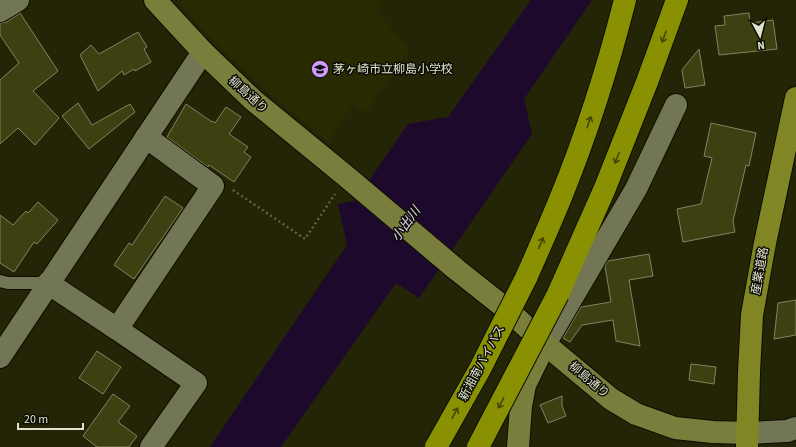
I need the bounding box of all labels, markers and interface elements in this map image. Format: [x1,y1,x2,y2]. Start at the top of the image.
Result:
north arrow [740,16,780,56]
one-way arrow [659,30,667,42]
text: N [757,38,766,53]
school or university icon: 茅ヶ崎市立柳島小学校 [310,59,330,79]
place label: 茅ヶ崎市立柳島小学校 [333,61,453,78]
street label: 柳島通り [224,73,272,117]
one-way arrow [586,115,593,128]
one-way arrow [613,151,620,163]
water label: 小出川 [387,201,426,245]
one-way arrow [538,237,546,249]
street label: 産業道路 [747,246,773,296]
street label: 新湘南バイパス [455,322,509,404]
street label: 柳島通り [565,358,613,402]
one-way arrow [497,397,505,409]
scale bar [18,405,83,431]
one-way arrow [451,407,459,419]
text: 20 m [24,411,48,428]

